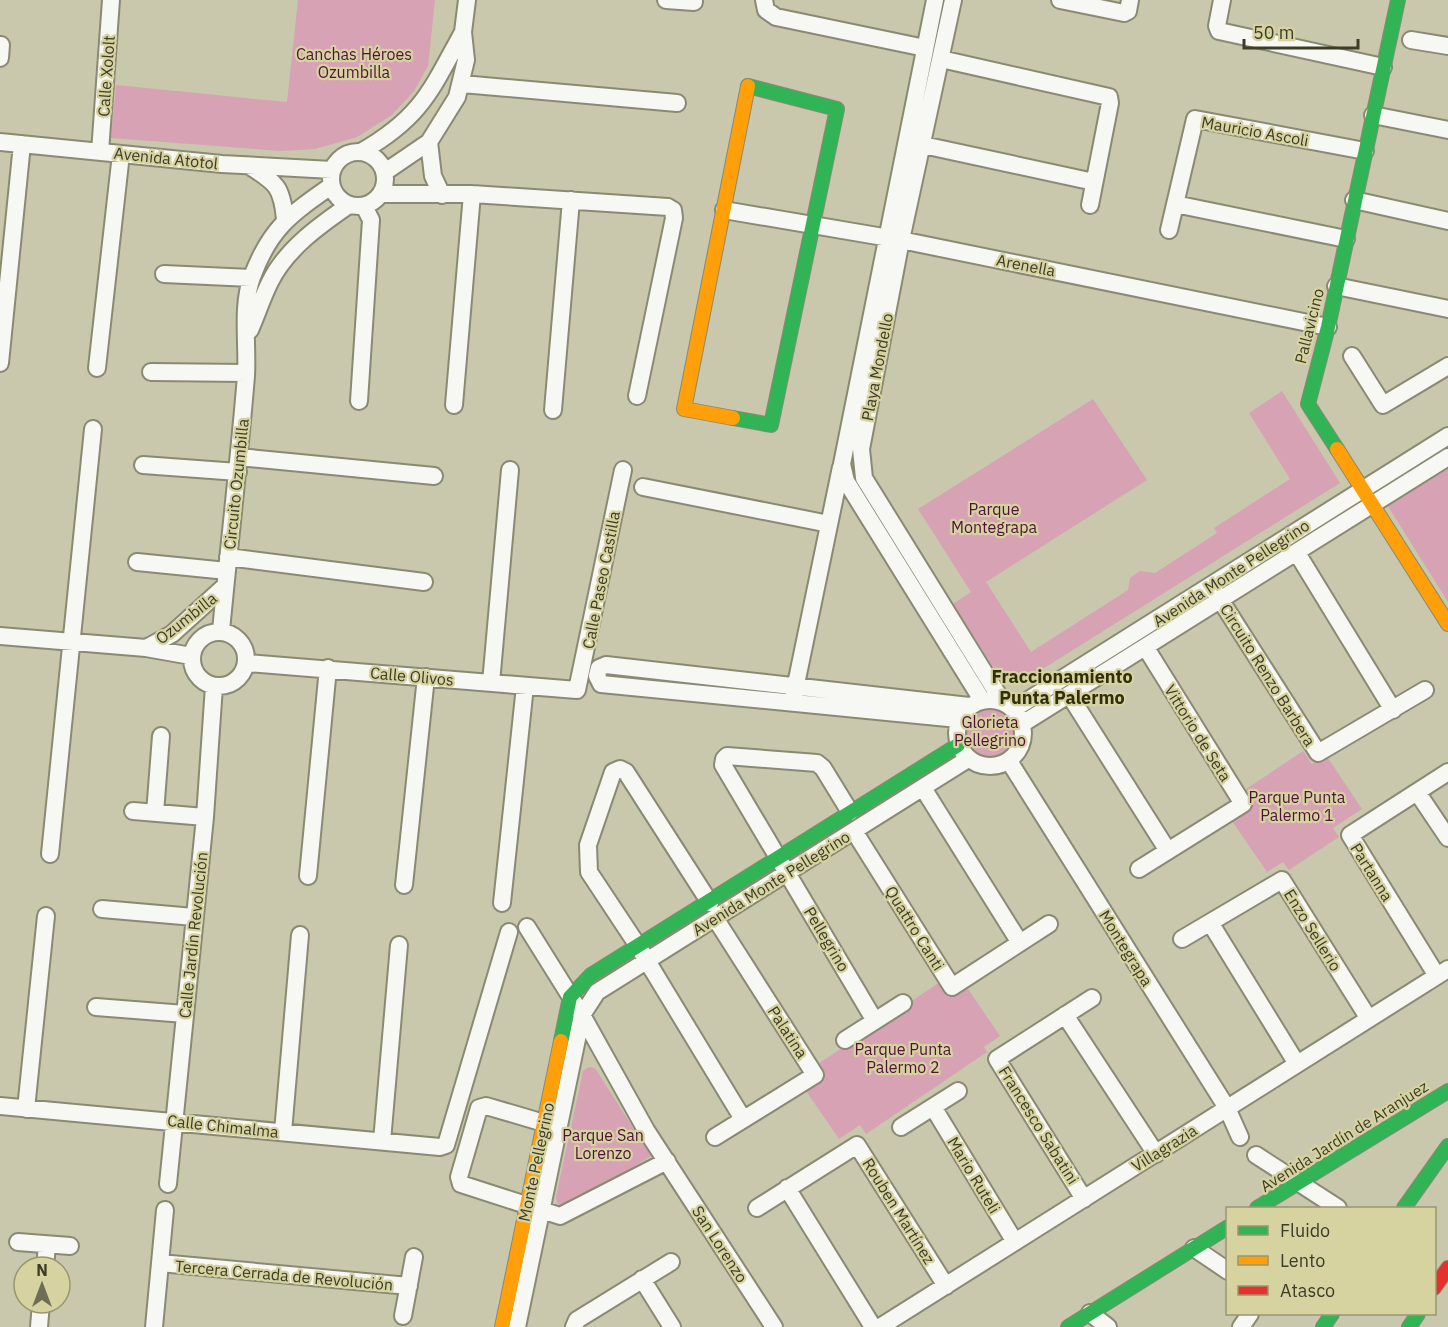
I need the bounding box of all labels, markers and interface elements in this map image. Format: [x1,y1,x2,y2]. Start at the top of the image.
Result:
scale bar [1244,12,1358,50]
text: 50 m [1253,21,1295,44]
street label: Calle Xololt [93,35,119,117]
park label: Canchas Héroes Ozumbilla [296,44,412,82]
street label: Mauricio Ascoli [1200,112,1310,150]
street label: Avenida Atotol [113,143,219,173]
street label: Arenella [995,249,1058,281]
street label: Pallavicino [1290,286,1328,366]
street label: Playa Mondello [857,311,897,423]
street label: Circuito Ozumbilla [219,417,253,550]
park label: Parque Montegrapa [951,499,1037,537]
street label: Calle Paseo Castilla [578,509,624,651]
street label: Avenida Monte Pellegrino [1149,515,1313,631]
street label: Ozumbilla [151,588,221,648]
street label: Circuito Renzo Barbera [1216,600,1320,750]
street label: Calle Olivos [369,662,455,690]
district label: Fraccionamiento Punta Palermo [991,665,1133,709]
street label: Vittorio de Seta [1160,681,1236,786]
park label: Glorieta Pellegrino [954,712,1026,750]
park label: Parque Punta Palermo 1 [1249,787,1346,825]
street label: Avenida Monte Pellegrino [689,827,853,939]
street label: Partanna [1346,839,1398,905]
street label: Calle Jardín Revolución [174,851,212,1019]
street label: Quattro Canti [881,882,949,974]
street label: Enzo Sellerio [1280,885,1346,975]
street label: Pellegrino [800,903,854,975]
street label: Montegrapa [1095,906,1158,990]
street label: Palatina [764,1002,812,1062]
park label: Parque Punta Palermo 2 [855,1039,952,1077]
street label: Francesco Sabatini [995,1062,1083,1188]
street label: Avenida Jardín de Aranjuez [1256,1076,1432,1196]
street label: Monte Pellegrino [514,1101,558,1223]
street label: Calle Chimalma [166,1110,280,1142]
street label: Villagrazia [1127,1120,1201,1176]
park label: Parque San Lorenzo [562,1125,644,1163]
street label: Mario Ruteli [943,1133,1005,1217]
street label: Rouben Martínez [858,1154,940,1268]
street label: San Lorenzo [688,1202,752,1286]
legend [1226,1207,1436,1315]
text: Fluido [1280,1219,1330,1242]
text: Lento [1280,1249,1325,1272]
north arrow [12,1255,72,1315]
street label: Tercera Cerrada de Revolución [174,1256,394,1294]
text: N [36,1260,48,1280]
text: Atasco [1280,1279,1335,1302]

